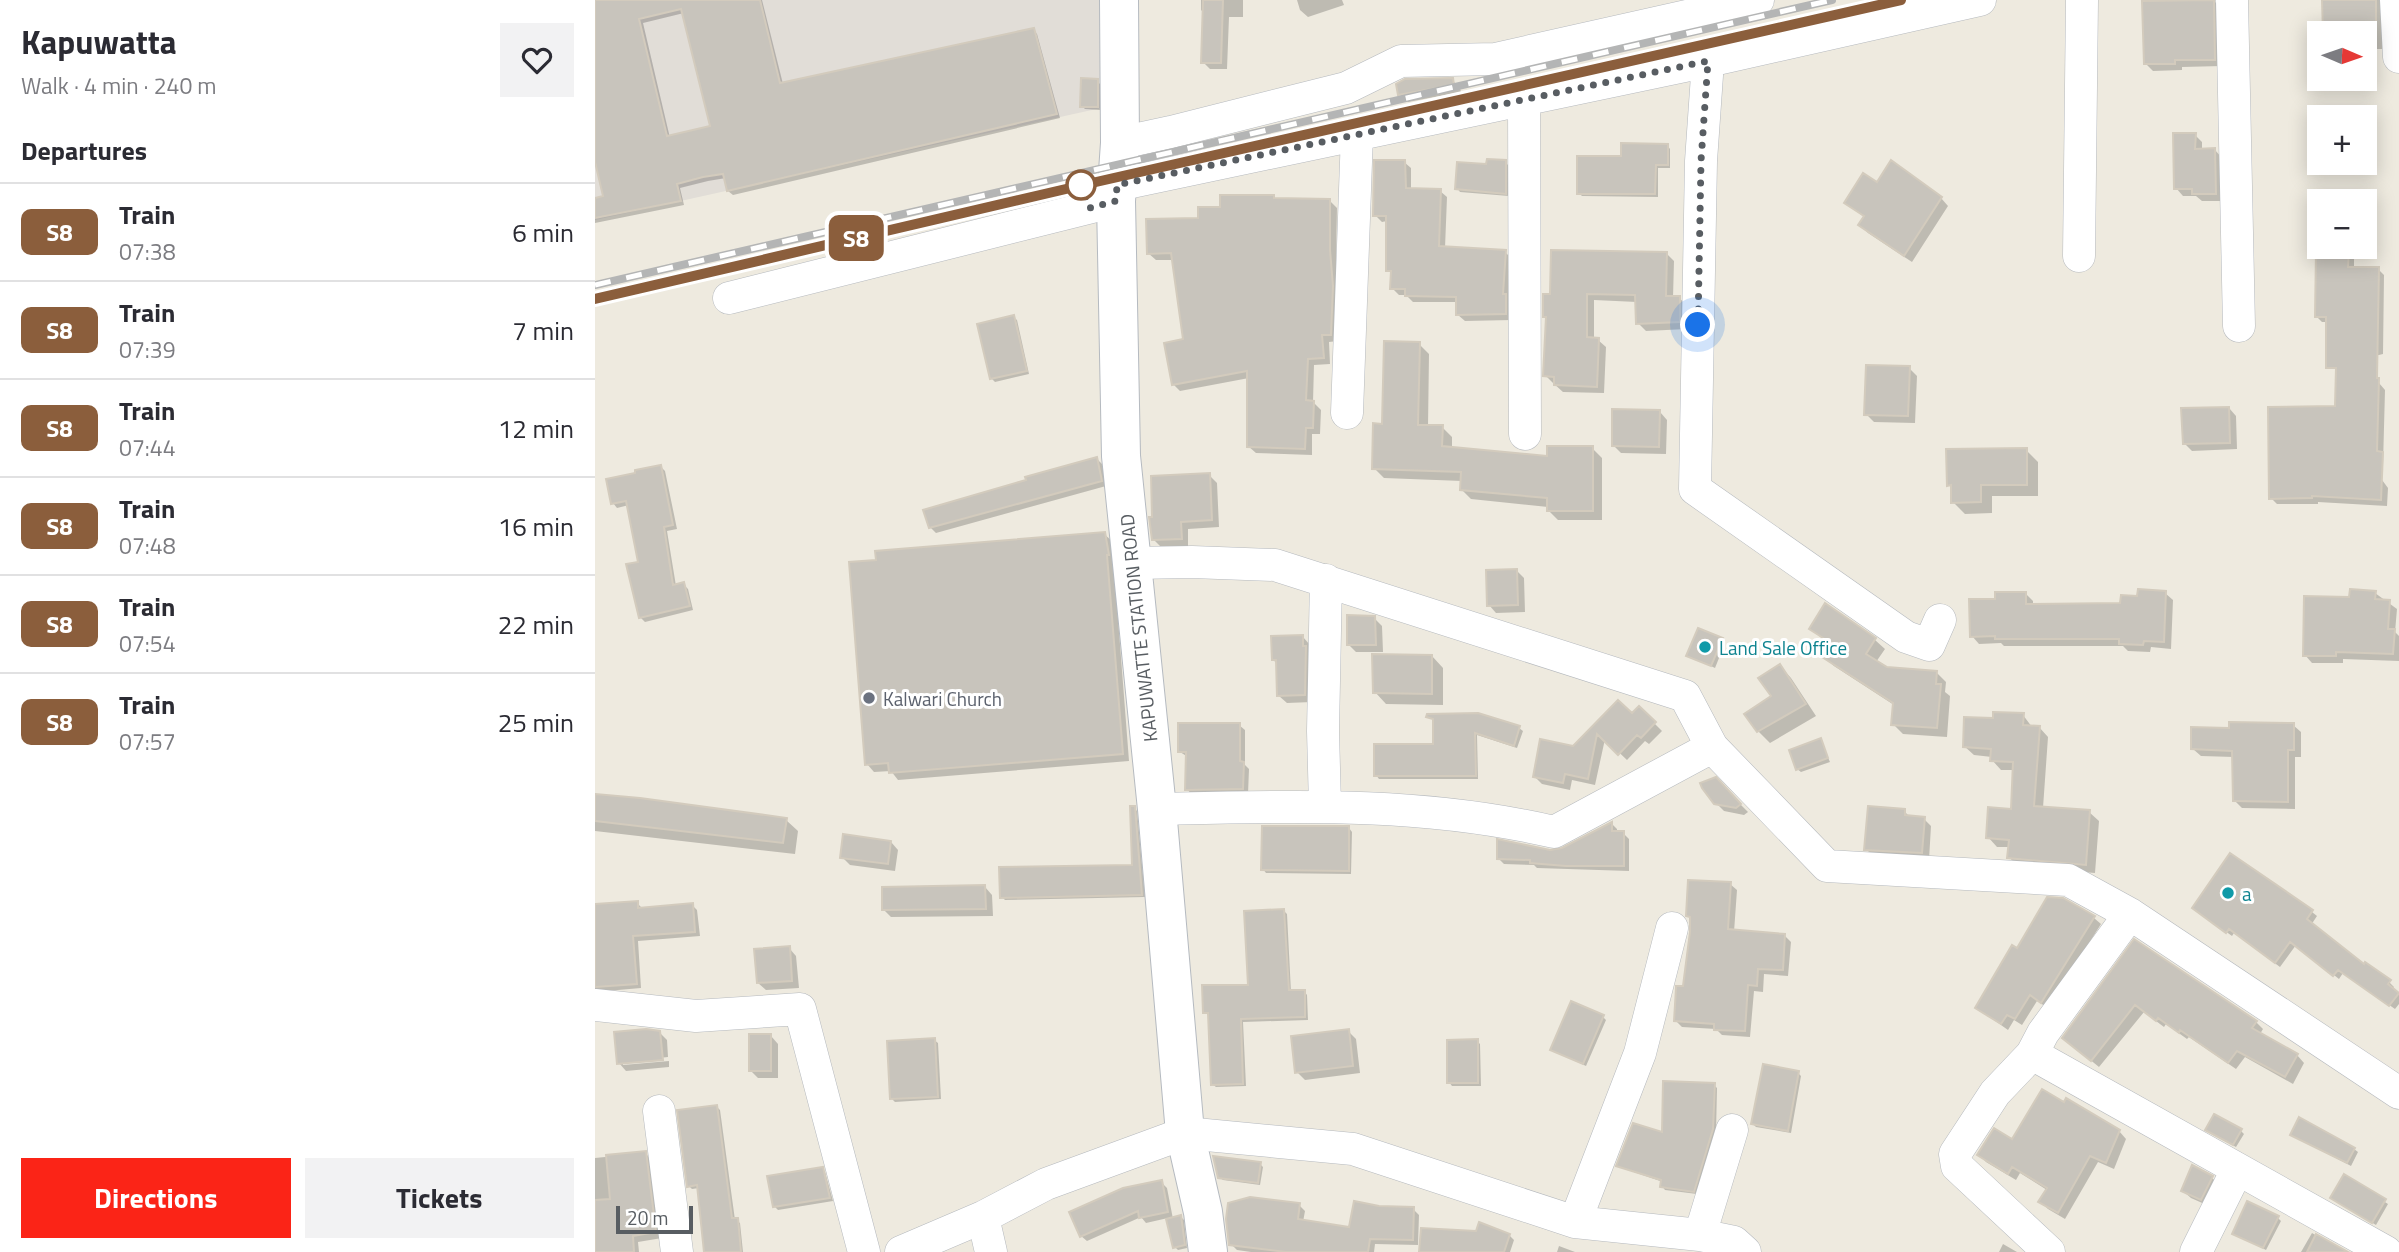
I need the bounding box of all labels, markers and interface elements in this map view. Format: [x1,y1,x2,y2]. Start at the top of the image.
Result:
text: Kapuwatta [21,17,177,67]
north arrow [2307,21,2377,91]
map controls [2307,21,2377,259]
button: heart [500,23,574,97]
text: Walk · 4 min · 240 m [21,68,217,103]
button: + [2307,105,2377,175]
text: Departures [21,131,147,170]
unlabelled marker [1066,170,1096,200]
button: − [2307,189,2377,259]
text: Train [119,195,175,234]
text: 6 min [512,213,574,252]
text: S8 [46,214,73,250]
line badge: S8 [825,215,887,261]
text: S8 [843,220,869,256]
text: 07:38 [119,234,176,269]
text: Train [119,293,175,332]
your location [1680,307,1715,342]
text: 7 min [512,311,574,350]
text: S8 [46,312,73,348]
text: 07:39 [119,332,176,367]
text: Train [119,391,175,430]
text: 12 min [498,409,574,448]
text: S8 [46,410,73,446]
text: 07:44 [119,430,176,465]
text: Train [119,489,175,528]
text: 16 min [498,507,574,546]
text: S8 [46,508,73,544]
street label: KAPUWATTE STATION ROAD [1112,513,1164,743]
text: 07:48 [119,528,176,563]
text: Train [119,587,175,626]
text: 22 min [498,605,574,644]
text: S8 [46,606,73,642]
text: 07:54 [119,626,176,661]
place label: Land Sale Office [1719,633,1847,662]
marker: Land Sale Office [1697,639,1713,655]
place label: Kalwari Church [883,684,1002,713]
text: Train [119,685,175,724]
marker: Kalwari Church [861,690,877,706]
text: 25 min [498,703,574,742]
text: S8 [46,704,73,740]
text: 07:57 [119,724,176,759]
place label: a [2242,879,2252,908]
marker: a [2220,885,2236,901]
button: Directions [21,1158,291,1238]
button: Tickets [305,1158,574,1238]
scale bar [616,1203,693,1235]
text: 20 m [627,1203,668,1232]

